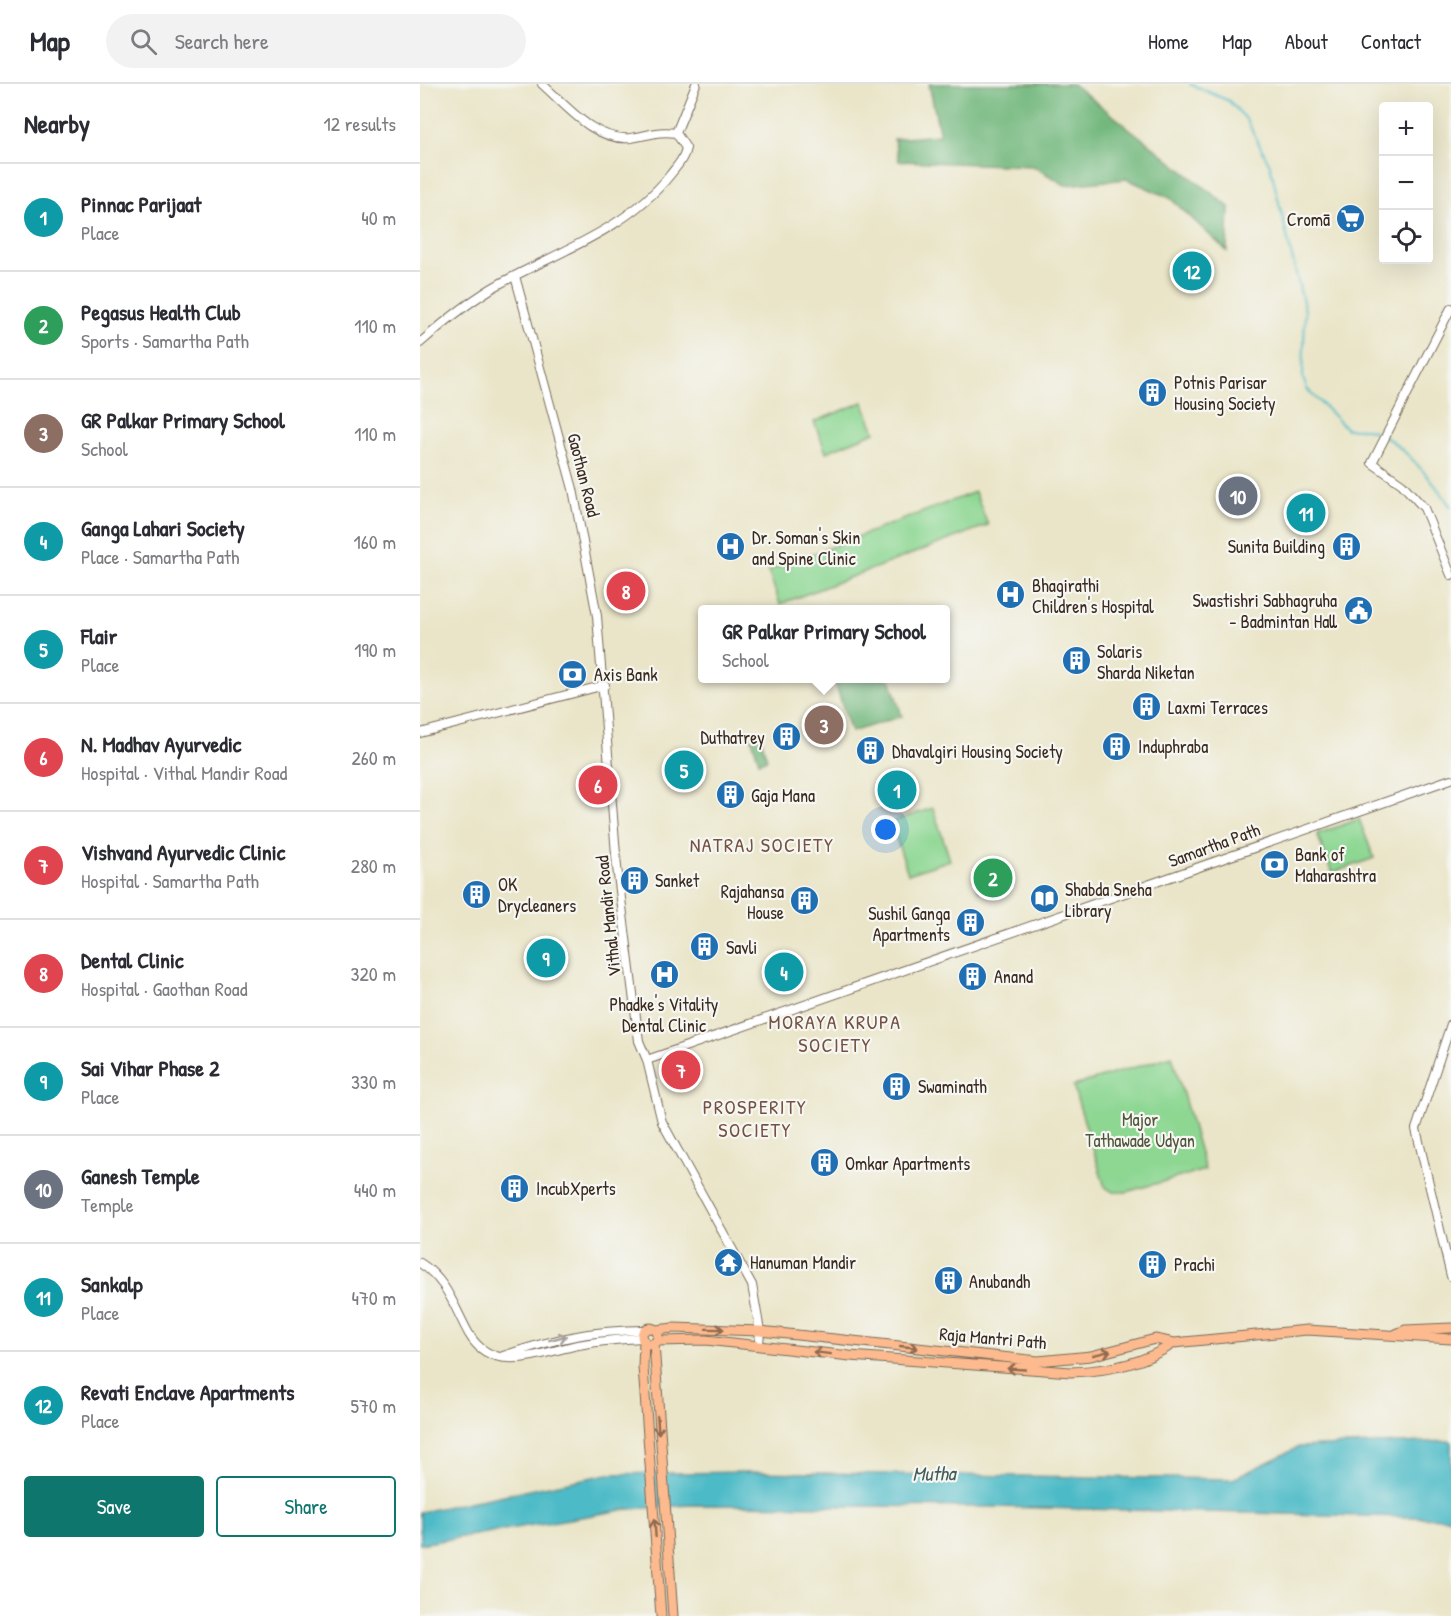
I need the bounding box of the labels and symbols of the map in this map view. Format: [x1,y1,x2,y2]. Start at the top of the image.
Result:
supermarket icon: Cromā [1335,203,1367,235]
place label: Cromā [1287,207,1330,232]
pin: 12 [1172,248,1212,294]
place label: Potnis Parisar Housing Society [1174,370,1276,416]
building icon: Potnis Parisar Housing Society [1137,376,1169,408]
street label: Gaothan Road [562,430,606,520]
pin: 10 [1218,474,1258,518]
pin: 11 [1286,490,1326,536]
place label: Dr. Soman's Skin and Spine Clinic [752,525,860,571]
building icon: Sunita Building [1330,530,1362,562]
hospital icon: Dr. Soman's Skin and Spine Clinic [715,531,747,563]
place label: Sunita Building [1228,534,1325,559]
pin: 8 [606,568,646,614]
place label: Bhagirathi Children's Hospital [1032,573,1154,619]
hospital icon: Bhagirathi Children's Hospital [995,579,1027,611]
place label: Swastishri Sabhagruha - Badmintan Hall [1192,588,1337,634]
public building icon: Swastishri Sabhagruha - Badmintan Hall [1342,594,1374,626]
place label: Solaris Sharda Niketan [1097,639,1195,685]
building icon: Solaris Sharda Niketan [1060,645,1092,677]
bank icon: Axis Bank [557,658,589,690]
place label: Axis Bank [594,662,658,687]
building icon: Laxmi Terraces [1131,691,1163,723]
place label: Laxmi Terraces [1168,695,1268,720]
pin: 3 [804,702,844,748]
building icon: Duthatrey [770,721,802,753]
place label: Duthatrey [701,725,765,750]
building icon: Induphraba [1101,730,1133,762]
place label: Induphraba [1138,734,1208,759]
building icon: Dhavalgiri Housing Society [855,735,887,767]
place label: Dhavalgiri Housing Society [892,739,1063,764]
pin: 5 [664,748,704,792]
pin: 6 [578,762,618,808]
pin: 1 [878,768,916,812]
building icon: Gaja Mana [714,779,746,811]
place label: Gaja Mana [751,783,815,808]
your location [871,815,900,844]
street label: Samartha Path [1165,817,1264,873]
district label: NATRAJ SOCIETY [690,831,834,858]
place label: Bank of Maharashtra [1295,842,1376,888]
bank icon: Bank of Maharashtra [1258,848,1290,880]
street label: Vithal Mandir Road [589,854,627,978]
pin: 2 [974,856,1012,900]
building icon: Sanket [618,864,650,896]
place label: Sanket [655,868,700,893]
place label: OK Drycleaners [498,872,576,918]
place label: Shabda Sneha Library [1065,877,1152,923]
building icon: OK Drycleaners [461,878,493,910]
place label: Rajahansa House [721,879,784,925]
library icon: Shabda Sneha Library [1028,883,1060,915]
building icon: Rajahansa House [789,885,821,917]
place label: Sushil Ganga Apartments [868,901,950,947]
building icon: Sushil Ganga Apartments [955,907,987,939]
building icon: Savli [689,931,721,963]
place label: Savli [726,935,757,960]
pin: 9 [526,936,566,980]
pin: 4 [764,950,804,994]
hospital icon: Phadke's Vitality Dental Clinic [648,959,680,991]
building icon: Anand [957,960,989,992]
place label: Anand [994,964,1033,989]
place label: Phadke's Vitality Dental Clinic [610,992,719,1038]
district label: MORAYA KRUPA SOCIETY [769,1008,901,1058]
pin: 7 [662,1048,700,1092]
building icon: Swaminath [881,1070,913,1102]
place label: Swaminath [918,1074,987,1099]
district label: PROSPERITY SOCIETY [703,1093,807,1143]
park label: Major Tathawade Udyan [1085,1107,1195,1153]
building icon: Omkar Apartments [808,1147,840,1179]
place label: Omkar Apartments [845,1151,970,1176]
building icon: IncubXperts [499,1172,531,1204]
place label: IncubXperts [536,1176,616,1201]
temple icon: Hanuman Mandir [713,1246,745,1278]
building icon: Prachi [1137,1248,1169,1280]
place label: Hanuman Mandir [750,1250,856,1275]
place label: Prachi [1174,1252,1215,1277]
building icon: Anubandh [932,1265,964,1297]
place label: Anubandh [969,1269,1031,1294]
street label: Raja Mantri Path [938,1321,1048,1355]
one-way arrow [704,1323,724,1335]
one-way arrow [548,1332,567,1344]
one-way arrow [898,1342,918,1353]
one-way arrow [813,1347,832,1358]
one-way arrow [1093,1347,1112,1358]
one-way arrow [1007,1364,1027,1375]
one-way arrow [652,1414,663,1434]
water label: Mutha [912,1459,958,1487]
one-way arrow [649,1519,660,1539]

